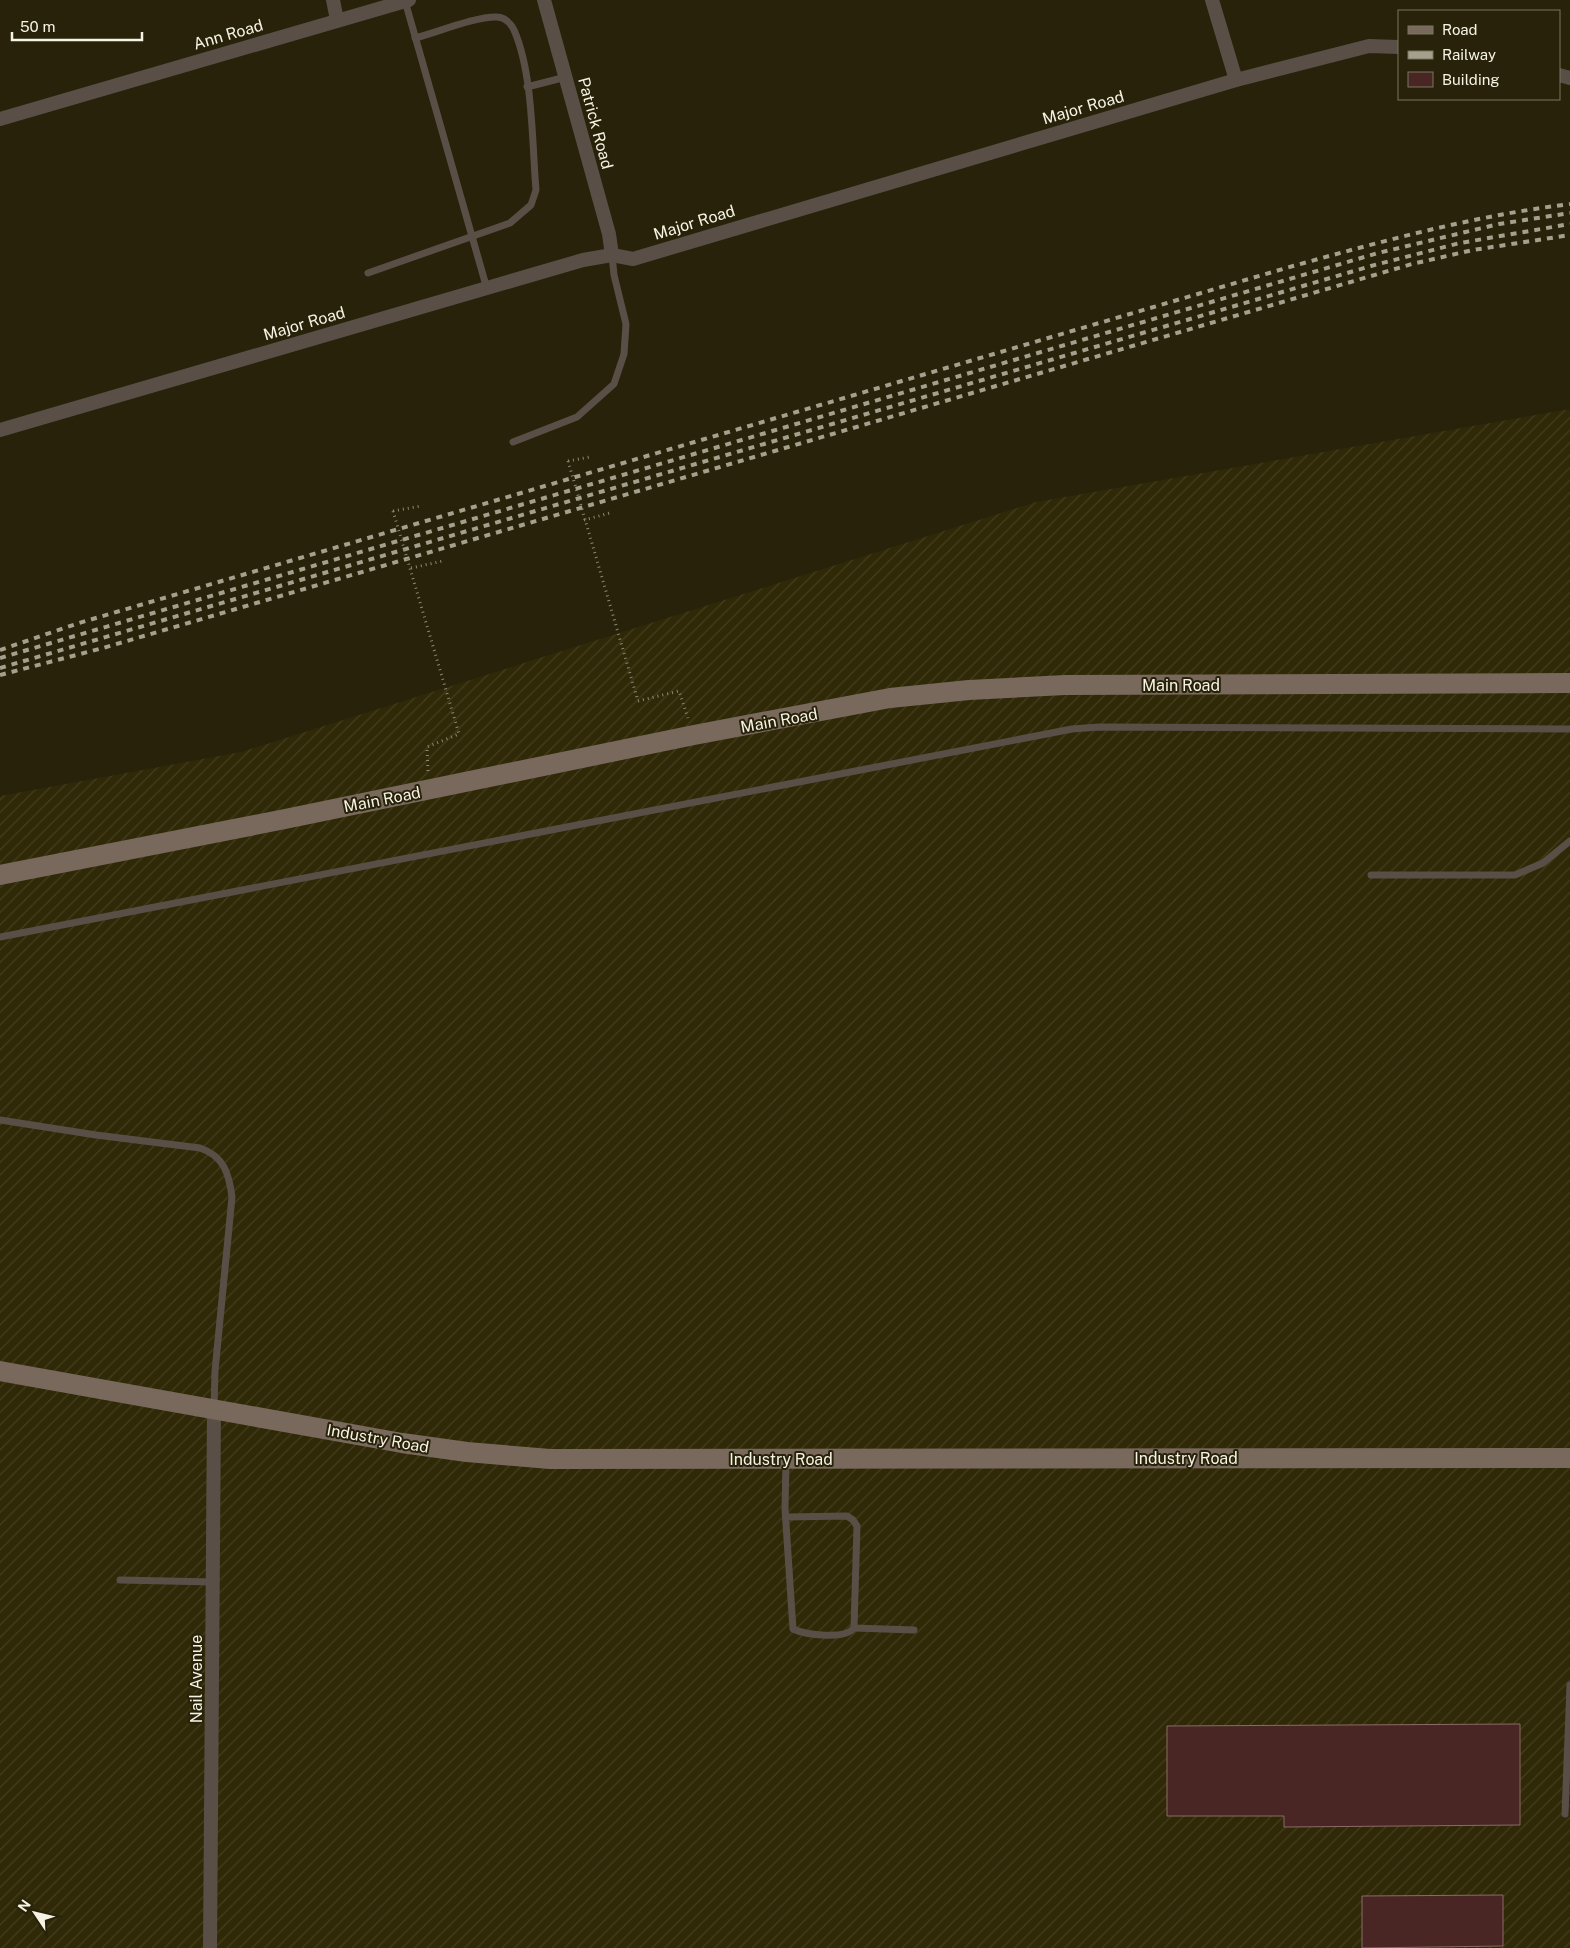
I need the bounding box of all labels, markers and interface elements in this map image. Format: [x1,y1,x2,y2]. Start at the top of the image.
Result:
scale bar [12,10,142,42]
legend [1398,10,1560,100]
street label: Ann Road [191,15,265,53]
text: 50 m [20,18,55,35]
text: Road [1442,21,1478,38]
text: Railway [1442,46,1496,63]
text: Building [1442,71,1500,88]
street label: Patrick Road [574,75,617,171]
street label: Major Road [1040,87,1126,128]
street label: Major Road [651,201,737,244]
street label: Major Road [261,303,347,344]
street label: Main Road [1142,676,1220,695]
street label: Main Road [739,704,819,737]
street label: Main Road [342,783,422,816]
street label: Industry Road [325,1420,431,1457]
street label: Industry Road [1134,1449,1238,1468]
street label: Industry Road [729,1450,833,1469]
street label: Nail Avenue [187,1635,206,1723]
north arrow [10,1888,60,1938]
text: N [15,1896,34,1915]

